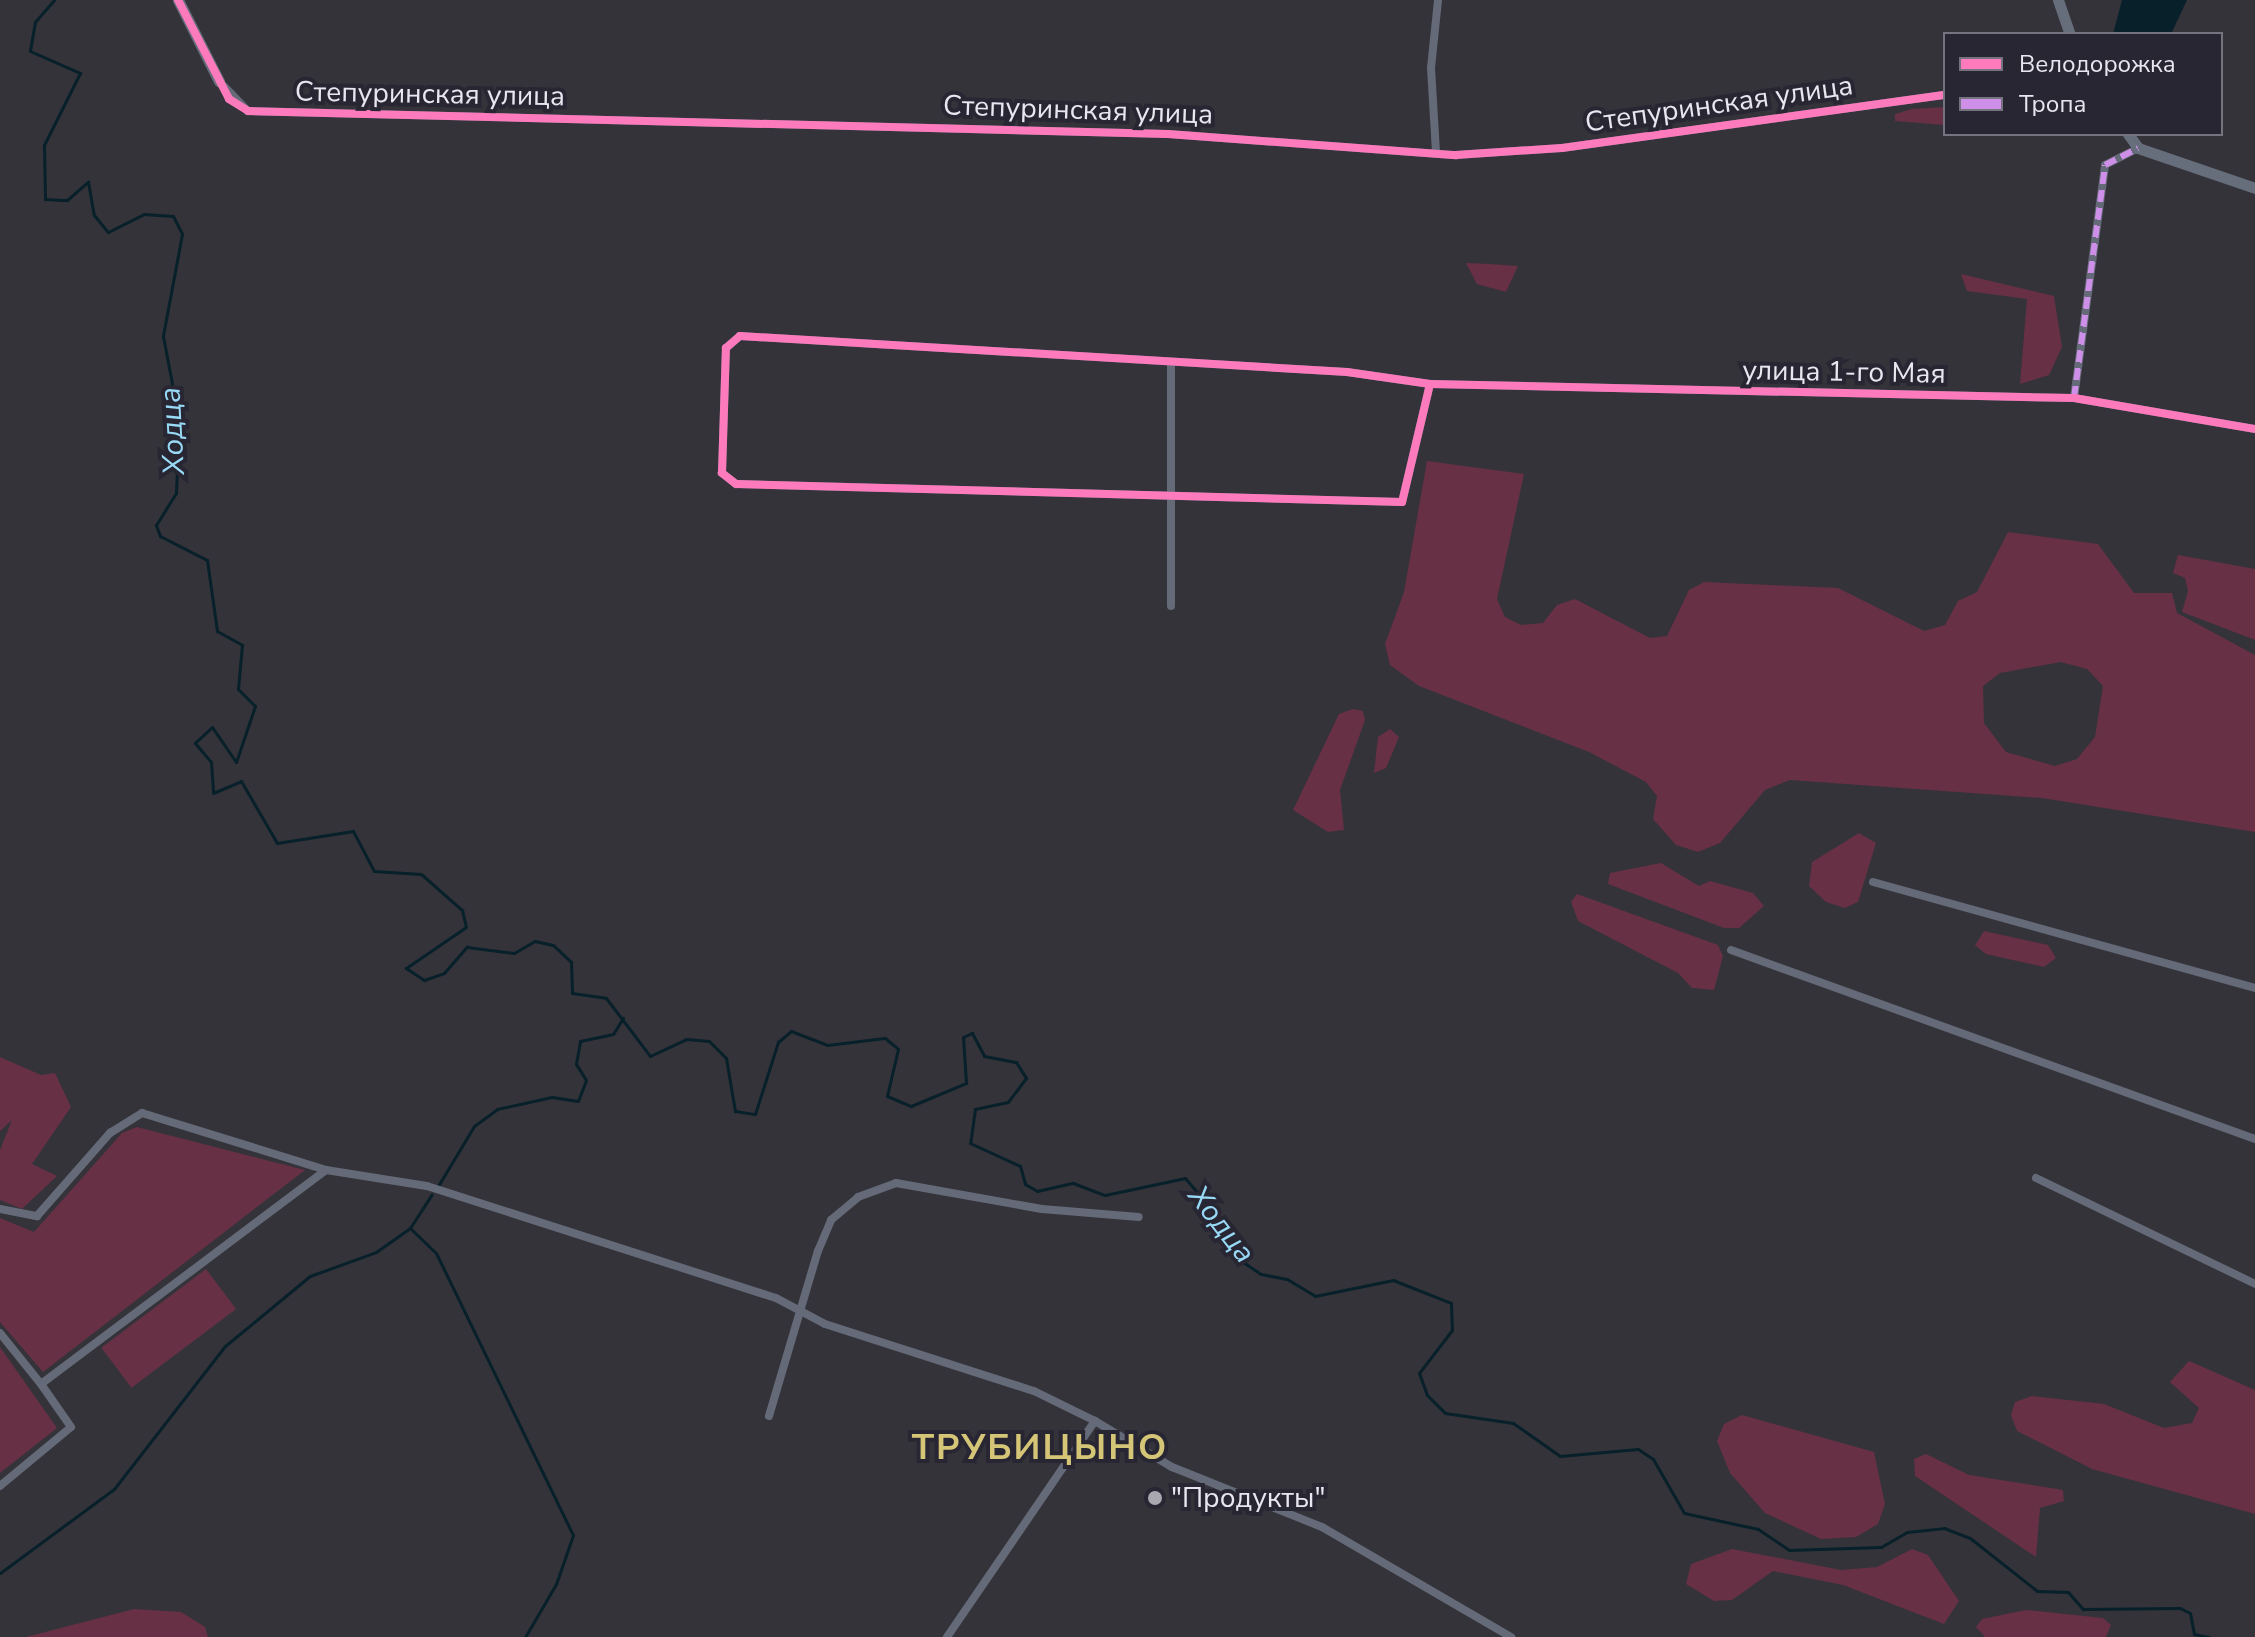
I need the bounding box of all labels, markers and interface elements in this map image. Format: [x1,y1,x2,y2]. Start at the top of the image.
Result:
legend [1943,32,2223,136]
text: Велодорожка [2019,48,2176,80]
street label: Степуринская улица [1583,69,1855,139]
street label: Степуринская улица [295,75,565,113]
street label: Степуринская улица [942,88,1214,132]
text: Тропа [2019,88,2086,120]
street label: улица 1-го Мая [1742,353,1946,391]
water label: Ходца [153,386,193,476]
water label: Ходца [1180,1179,1262,1271]
district label: ТРУБИЦЫНО [912,1426,1168,1470]
place label: "Продукты" [1171,1481,1325,1515]
marker: "Продукты" [1146,1489,1164,1507]

